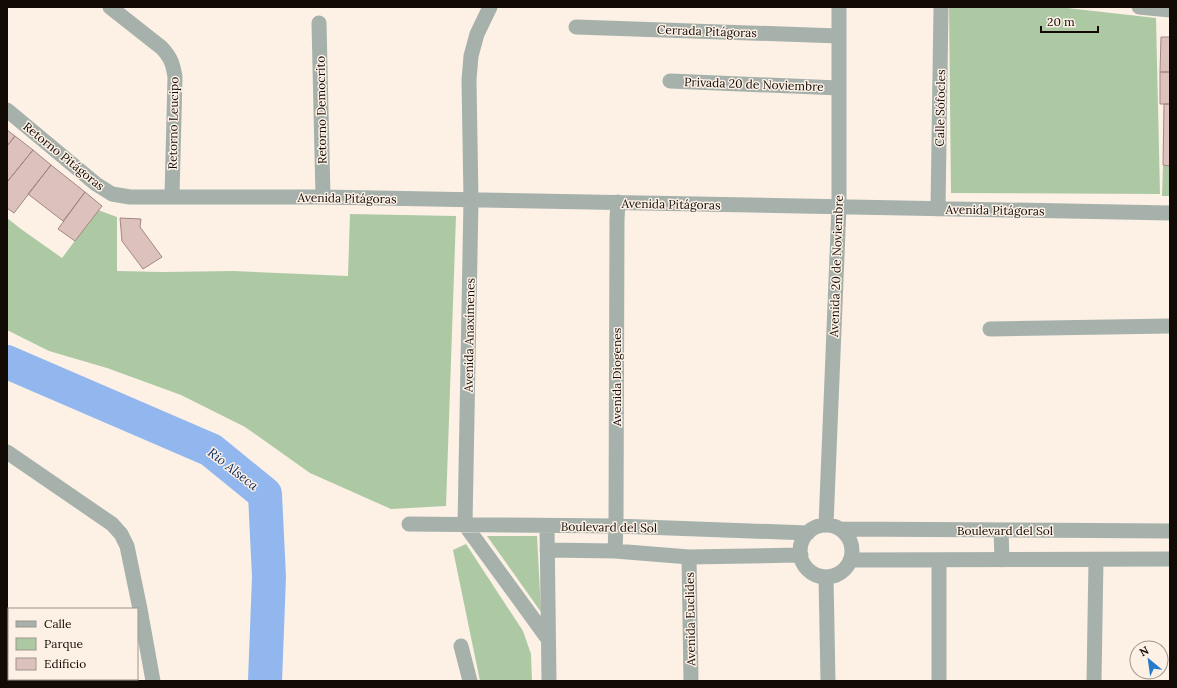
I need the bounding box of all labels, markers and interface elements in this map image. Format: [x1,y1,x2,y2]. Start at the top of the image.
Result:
scale bar [1041,8,1098,34]
text: 20 m [1047,14,1075,29]
street label: Cerrada Pitágoras [657,22,758,40]
street label: Retorno Democrito [313,56,329,164]
street label: Calle Sófocles [932,69,948,147]
street label: Privada 20 de Noviembre [684,74,825,94]
street label: Retorno Leucipo [165,77,181,169]
street label: Retorno Pitágoras [20,119,108,194]
street label: Avenida Pitágoras [296,190,397,206]
street label: Avenida 20 de Noviembre [826,194,846,338]
street label: Avenida Pitágoras [620,196,721,212]
street label: Avenida Pitágoras [944,202,1045,218]
street label: Avenida Anaxímenes [460,277,478,393]
street label: Avenida Diogenes [609,327,624,427]
water label: Rio Alseca [204,444,262,494]
street label: Boulevard del Sol [561,519,657,535]
street label: Boulevard del Sol [957,523,1053,538]
street label: Avenida Euclides [682,572,698,667]
legend [8,608,138,680]
text: Calle [44,616,72,631]
text: Parque [44,636,84,651]
north arrow [1129,640,1169,680]
text: N [1137,643,1152,659]
text: Edificio [44,656,86,671]

